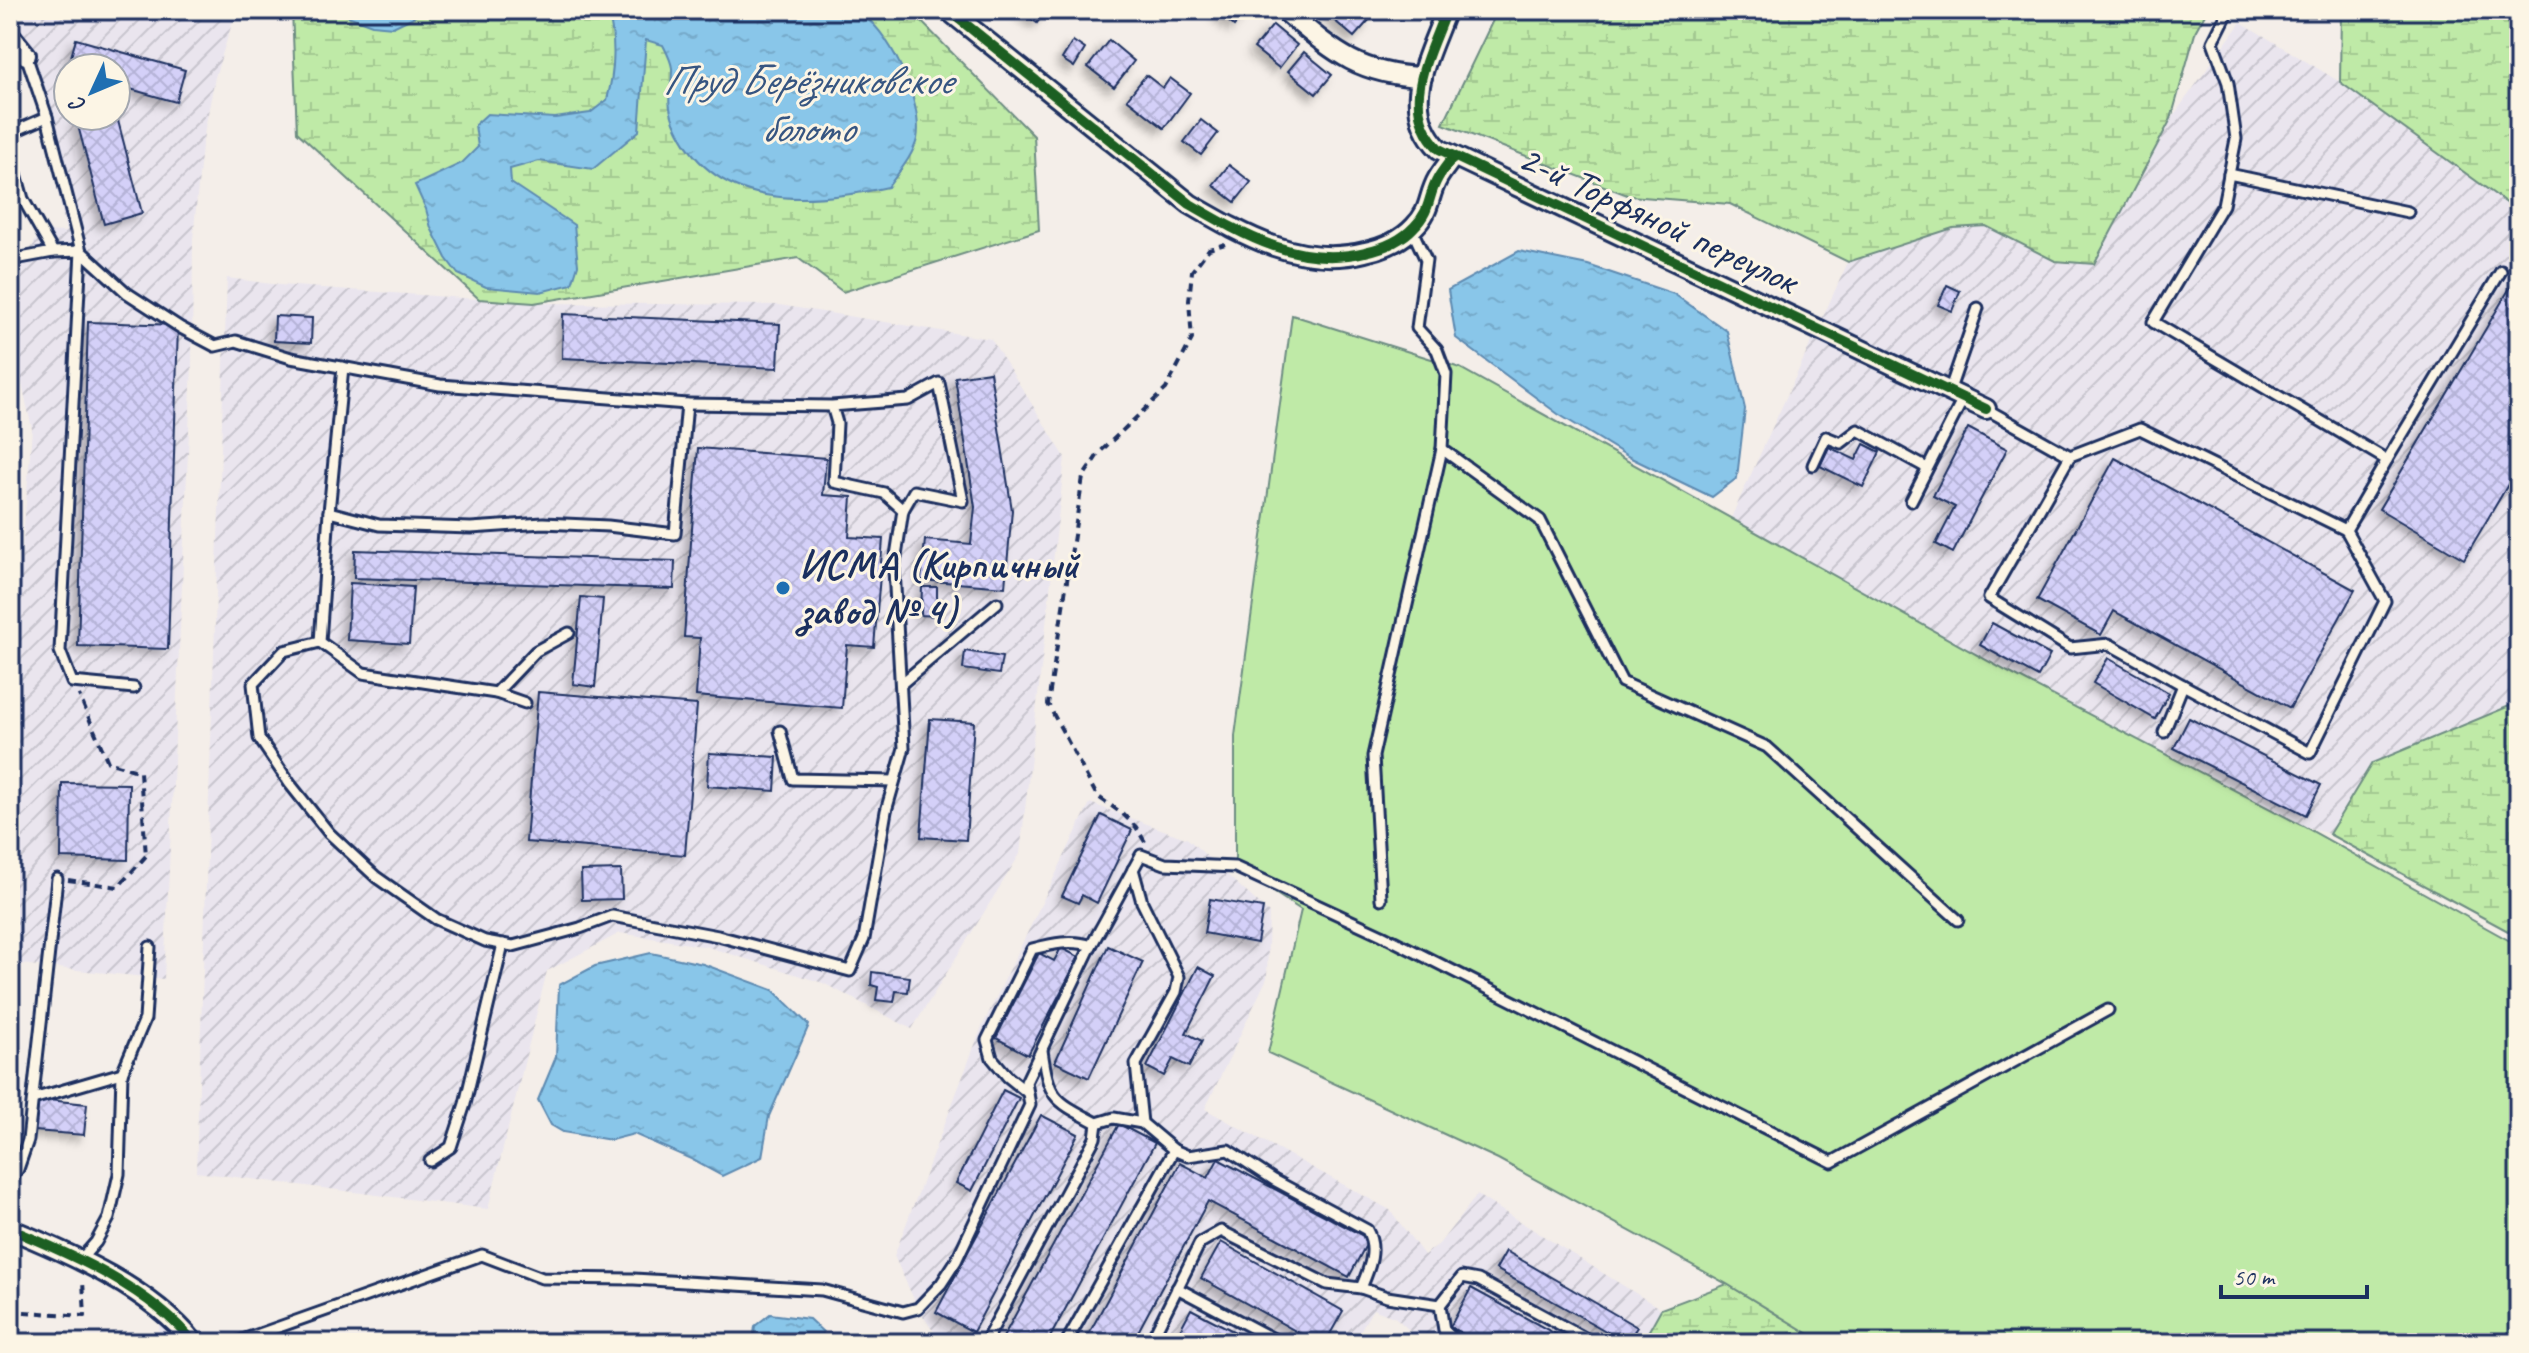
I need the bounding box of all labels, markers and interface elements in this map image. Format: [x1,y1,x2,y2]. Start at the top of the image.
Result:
north arrow [52,52,132,132]
water label: Пруд Берёзниковское болото [663,54,958,155]
text: С [62,89,92,119]
street label: 2-й Торфяной переулок [1511,133,1808,307]
place label: ИСМА (Кирпичный завод № 4) [795,540,1081,637]
marker: ИСМА (Кирпичный завод № 4) [774,579,792,597]
scale bar [2221,1249,2367,1299]
text: 50 m [2233,1262,2276,1292]

